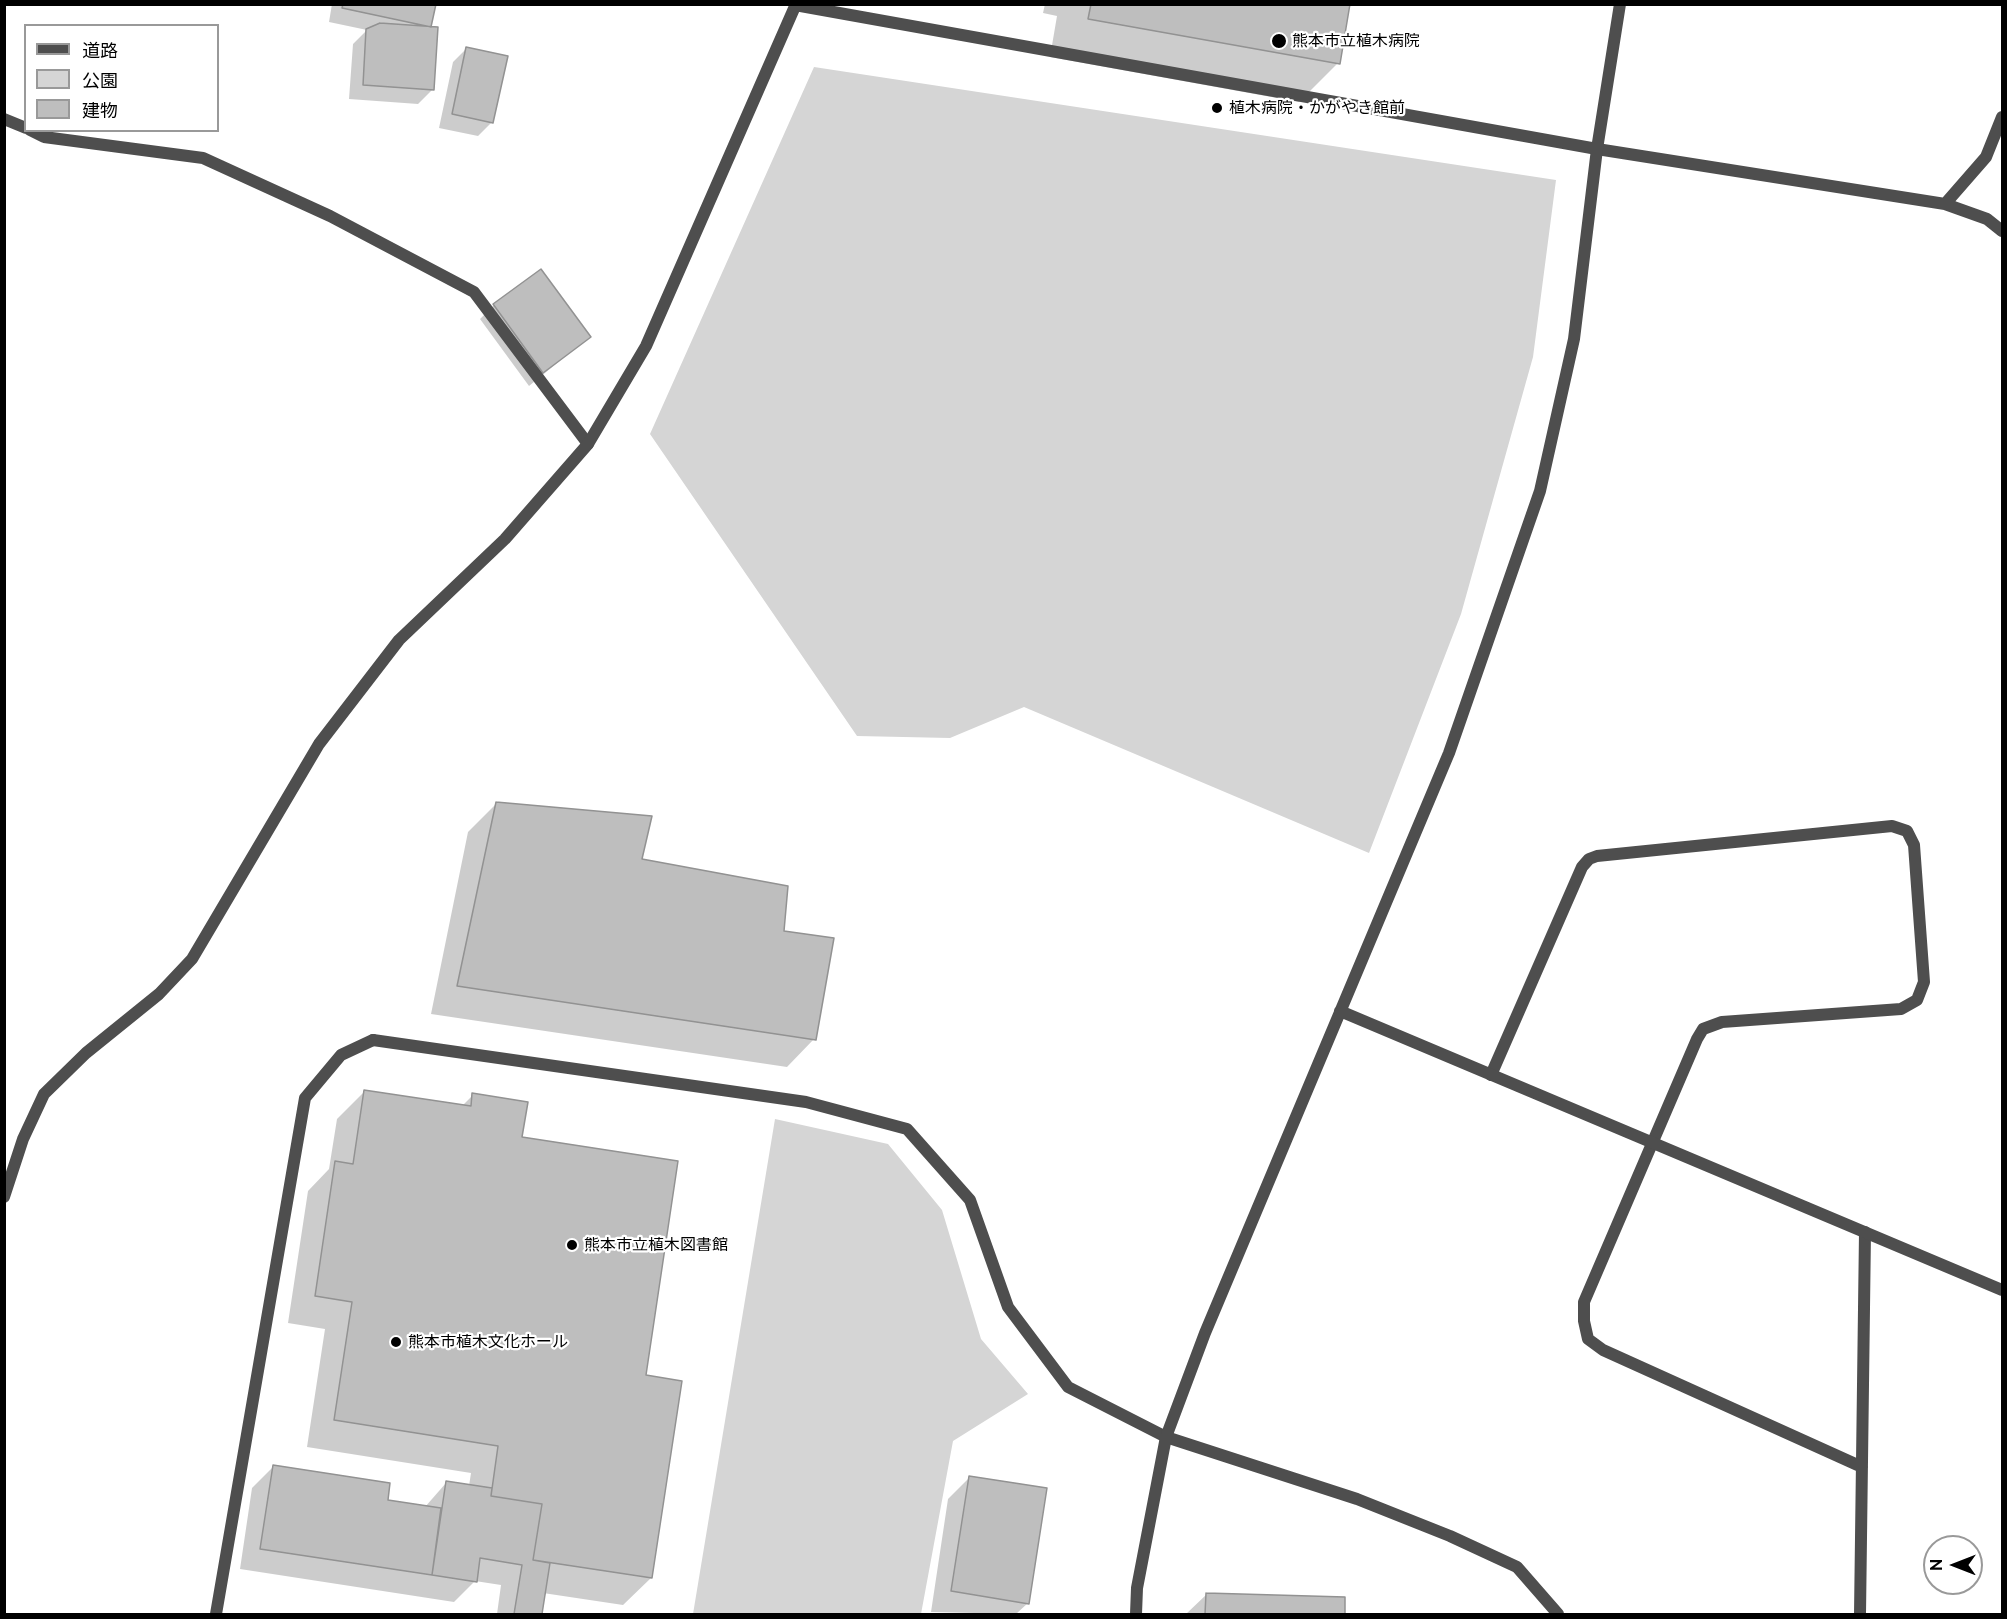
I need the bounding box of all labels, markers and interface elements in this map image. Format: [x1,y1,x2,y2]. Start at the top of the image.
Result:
legend [24,24,219,132]
place label: 熊本市立植木病院 [1292,31,1420,51]
marker: 熊本市立植木病院 [1270,32,1288,50]
text: 道路 [82,40,118,61]
text: 公園 [82,70,118,91]
place label: 植木病院・かがやき館前 [1229,98,1405,118]
text: 建物 [82,100,118,121]
marker: 植木病院・かがやき館前 [1210,101,1224,115]
place label: 熊本市立植木図書館 [584,1235,728,1255]
marker: 熊本市立植木図書館 [565,1238,579,1252]
place label: 熊本市植木文化ホール [408,1332,568,1352]
marker: 熊本市植木文化ホール [389,1335,403,1349]
north arrow [1923,1535,1983,1595]
text: N [1927,1559,1946,1571]

